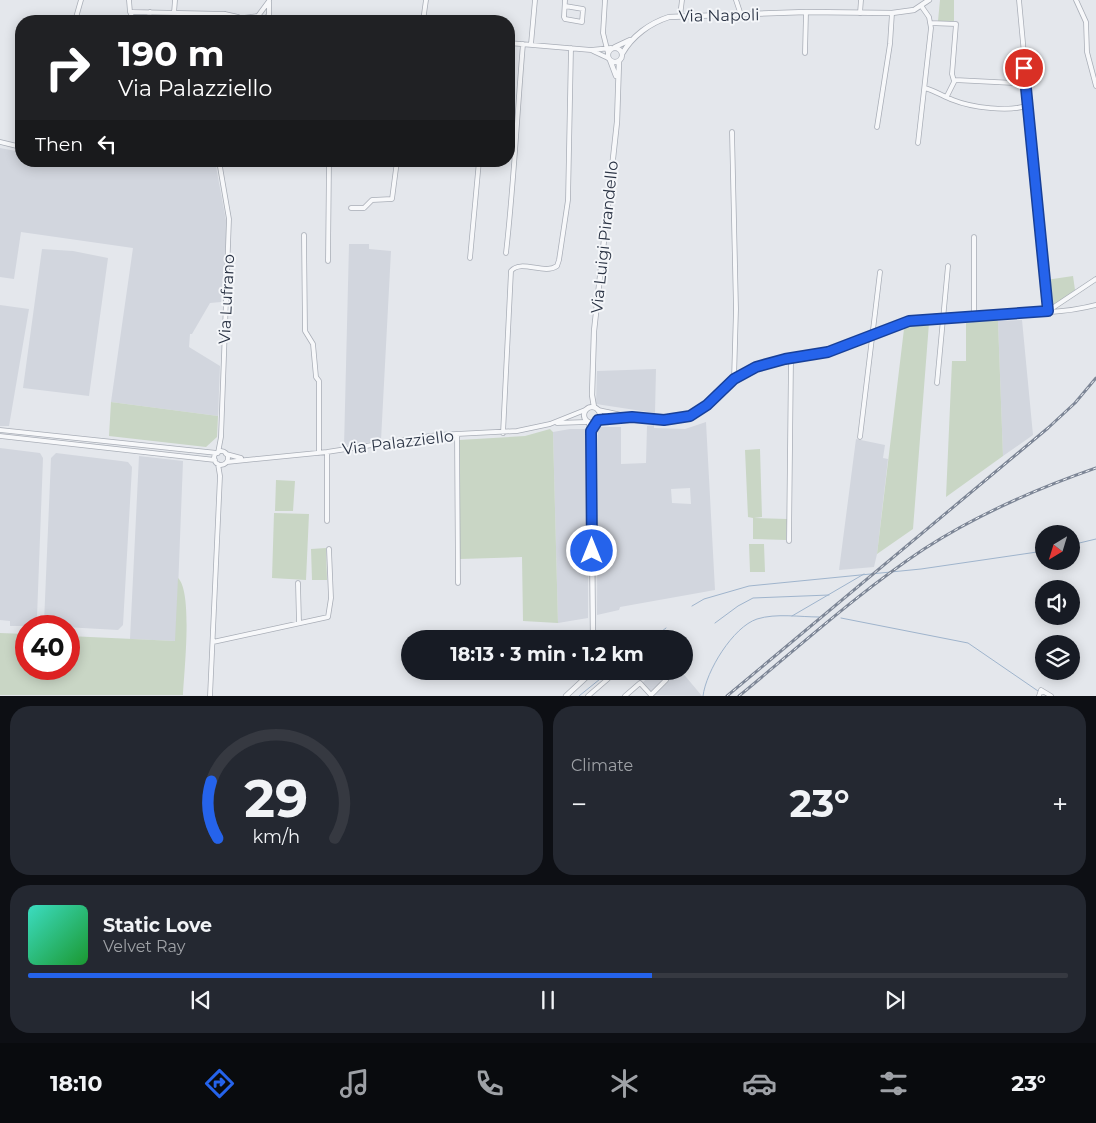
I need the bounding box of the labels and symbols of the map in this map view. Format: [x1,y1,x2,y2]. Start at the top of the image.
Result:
street label: Via Napoli [678,5,760,26]
pin [1003,47,1045,89]
street label: Via Luigi Pirandello [587,160,622,314]
street label: Via Lufrano [215,253,238,345]
street label: Via Palazziello [341,426,455,459]
position arrow [565,524,617,576]
north arrow [1035,525,1080,570]
speed limit sign: 40 [15,615,80,680]

